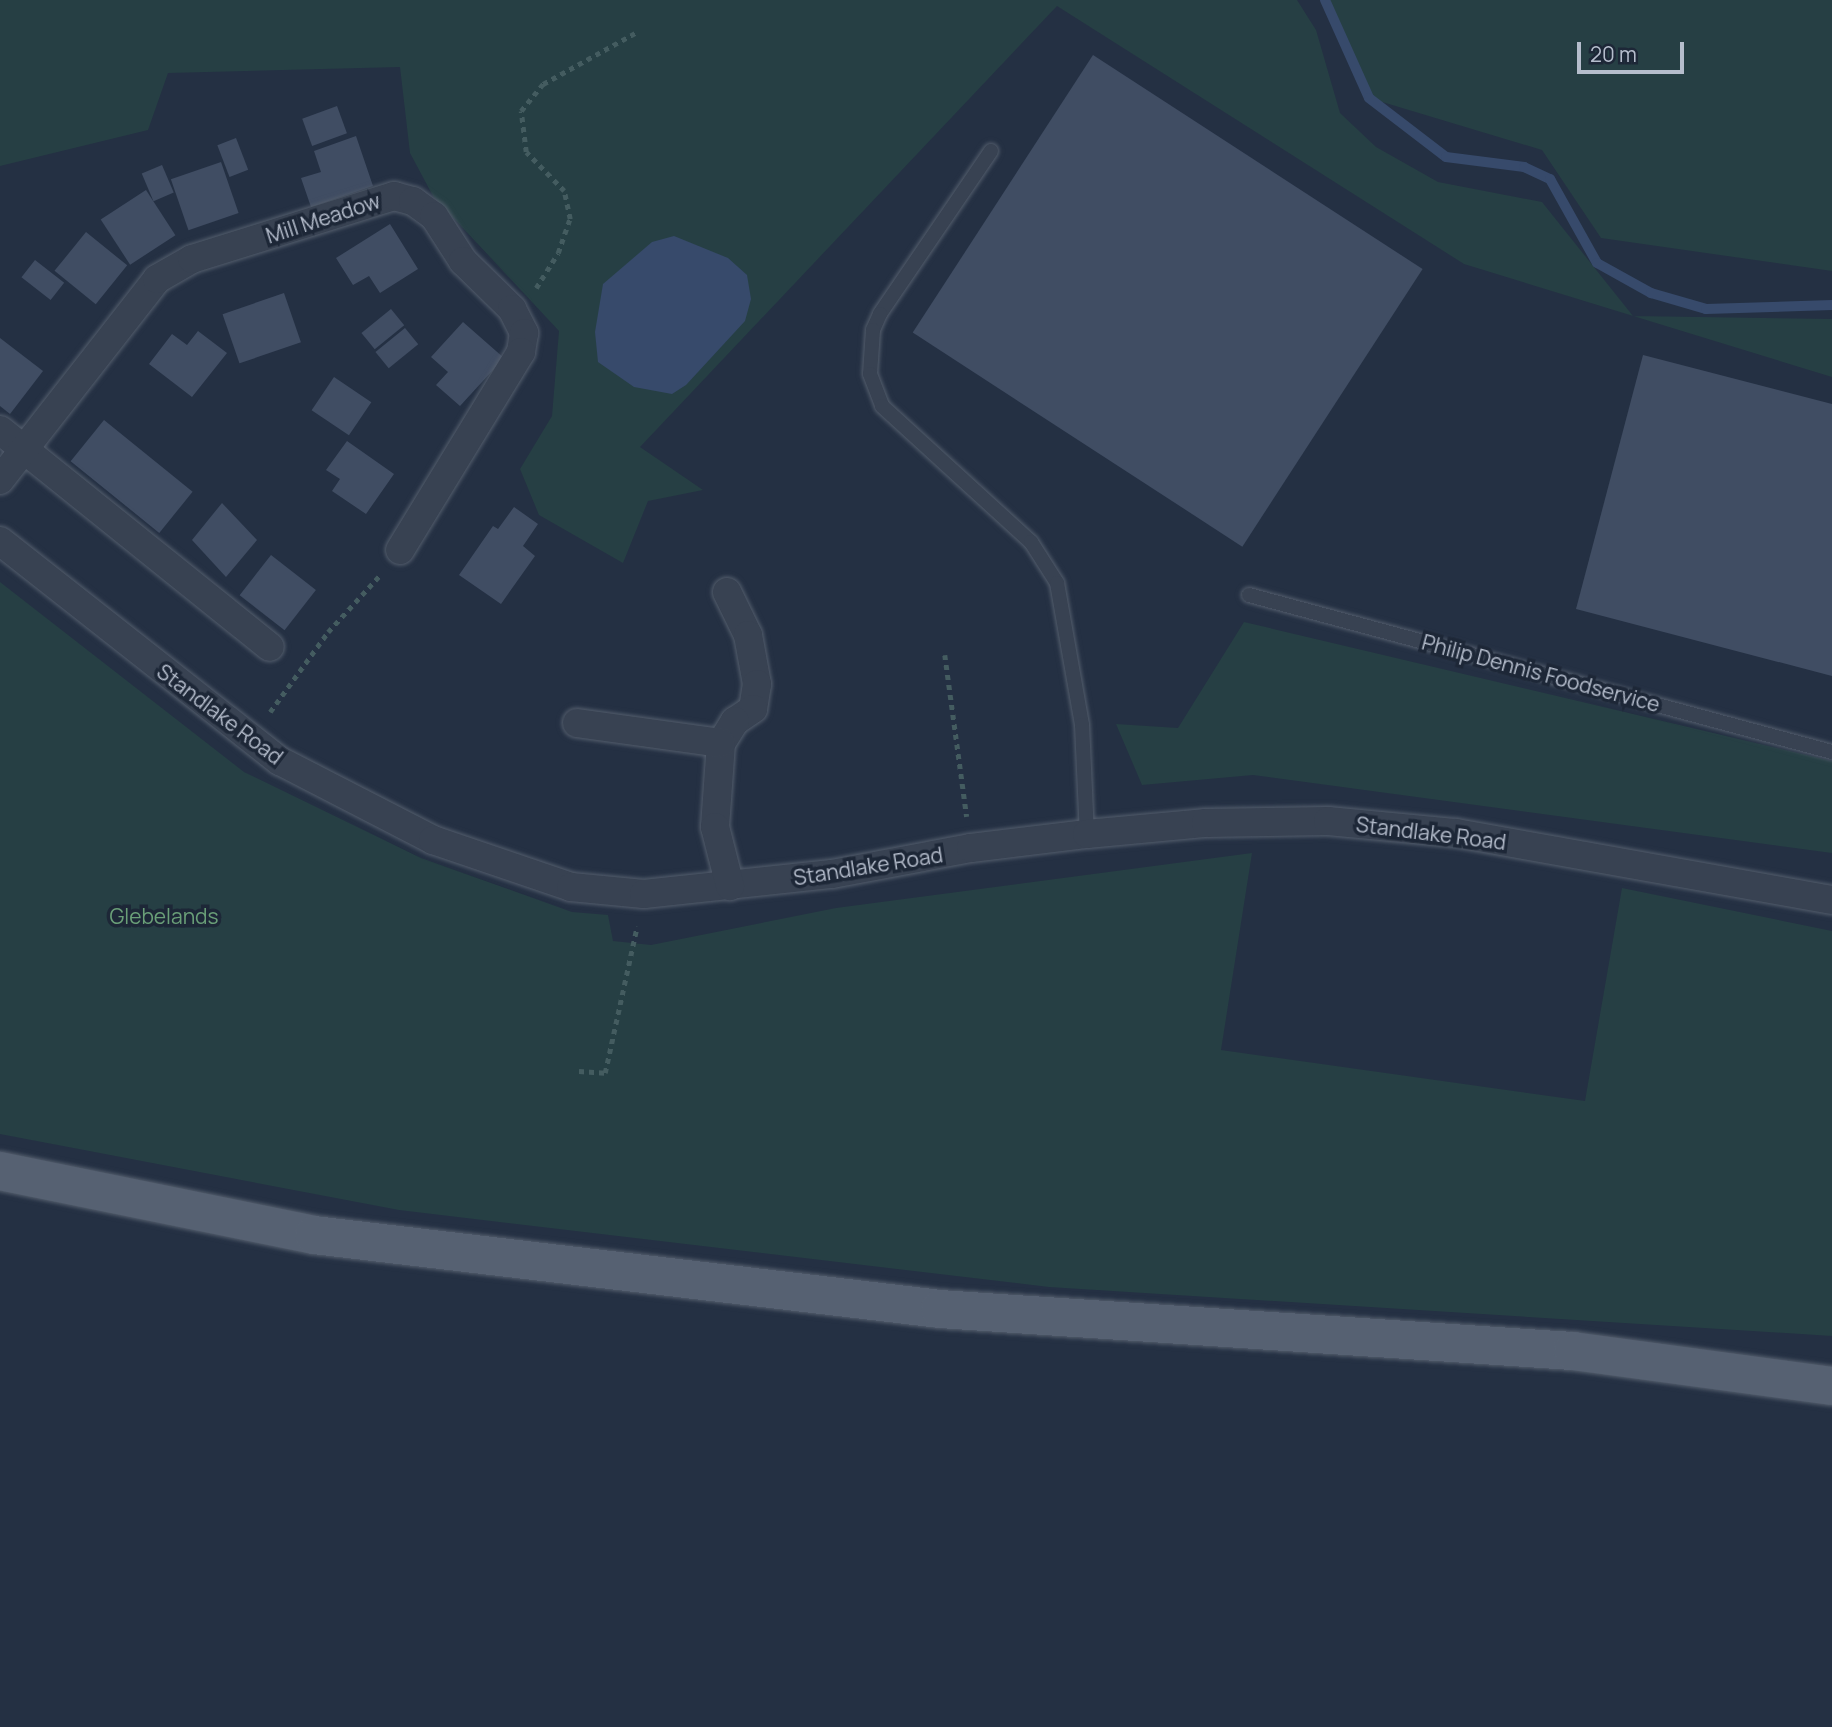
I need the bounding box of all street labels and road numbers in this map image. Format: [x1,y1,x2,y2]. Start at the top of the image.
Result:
street label: Mill Meadow [263,188,383,248]
street label: Philip Dennis Foodservice [1419,629,1663,717]
street label: Standlake Road [152,659,288,769]
street label: Standlake Road [1355,811,1507,855]
street label: Standlake Road [792,842,944,890]

